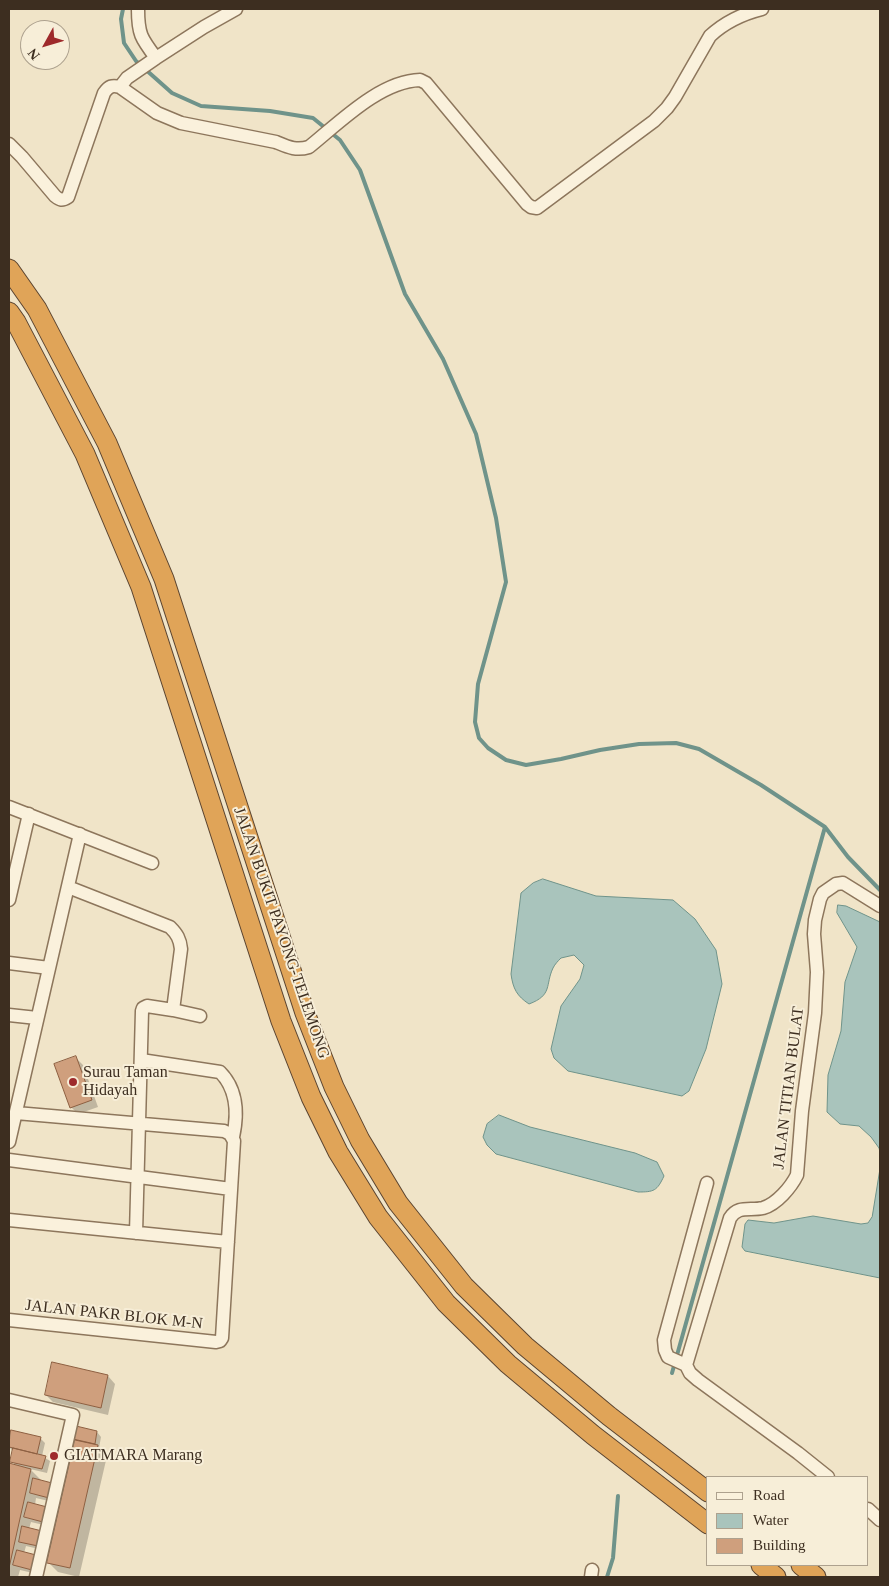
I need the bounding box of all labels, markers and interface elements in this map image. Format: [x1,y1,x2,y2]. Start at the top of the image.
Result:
north arrow [20,20,70,70]
text: N [25,45,43,63]
street label: JALAN BUKIT PAYONG-TELEMONG [229,805,333,1061]
street label: JALAN TITIAN BULAT [770,1006,808,1170]
place label: Surau Taman Hidayah [83,1063,168,1101]
marker: Surau Taman Hidayah [67,1076,79,1088]
street label: JALAN PAKR BLOK M-N [24,1296,204,1334]
place label: GIATMARA Marang [64,1446,202,1466]
marker: GIATMARA Marang [48,1450,60,1462]
legend [706,1476,869,1566]
text: Road [753,1487,785,1503]
text: Water [753,1512,788,1528]
text: Building [753,1537,806,1553]

